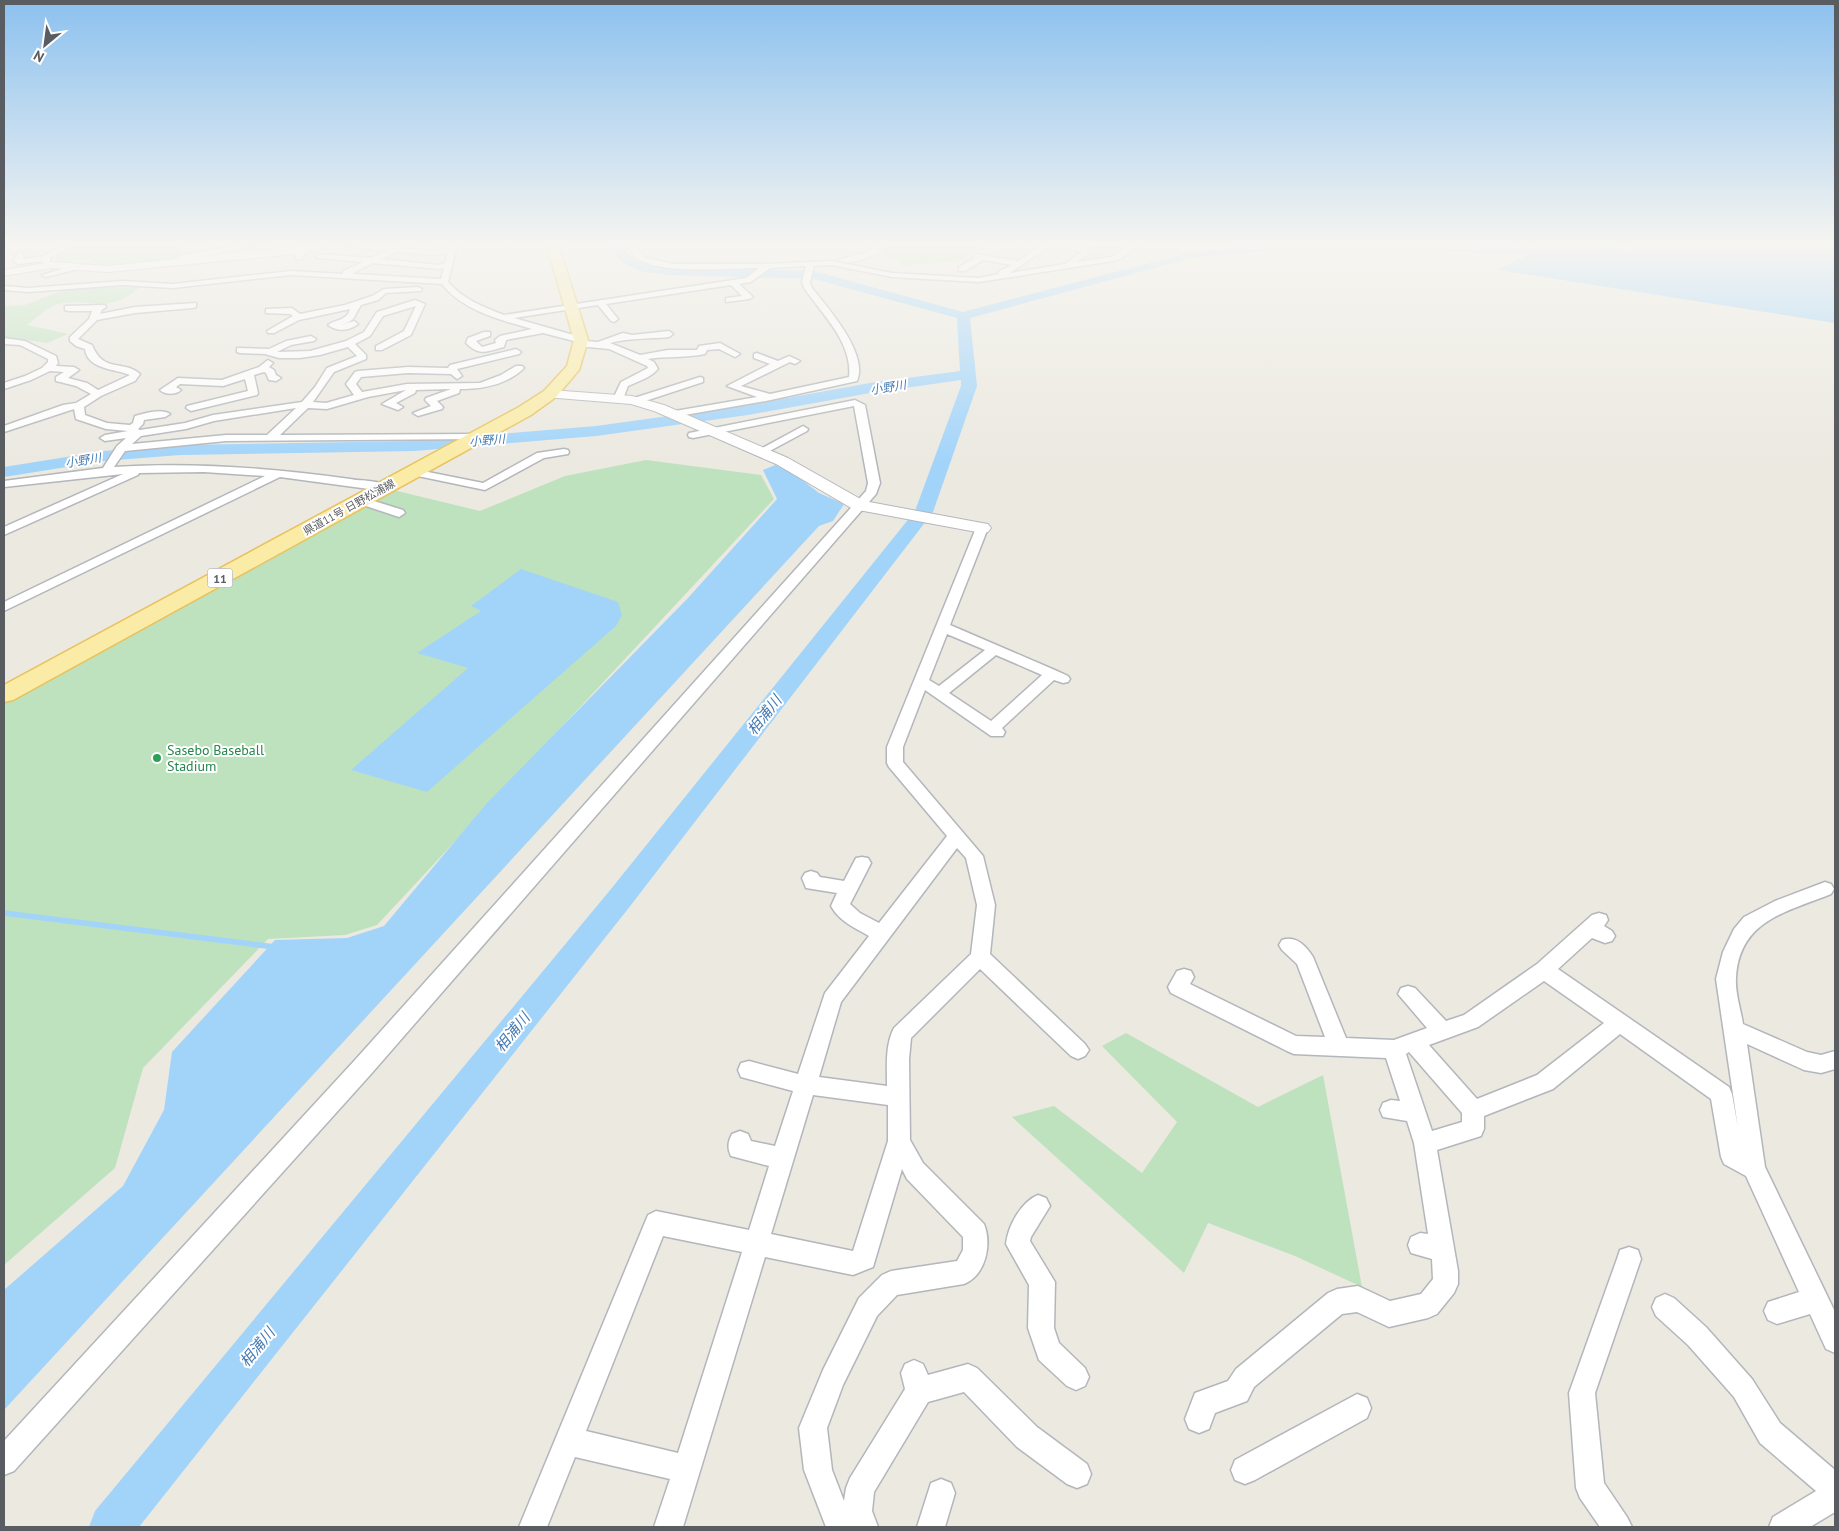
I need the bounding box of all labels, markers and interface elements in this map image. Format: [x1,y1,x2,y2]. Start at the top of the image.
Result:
north arrow [20,20,70,70]
text: N [30,46,47,66]
water label: 小野川 [869,376,909,397]
water label: 小野川 [468,431,508,449]
water label: 小野川 [64,449,104,470]
street label: 県道11号 日野松浦線 [301,476,397,538]
road number: 11 [208,568,232,588]
water label: 相浦川 [743,690,787,739]
place label: Sasebo Baseball Stadium [167,741,264,775]
marker: Sasebo Baseball Stadium [151,752,163,764]
water label: 相浦川 [490,1007,535,1055]
water label: 相浦川 [235,1322,280,1370]

